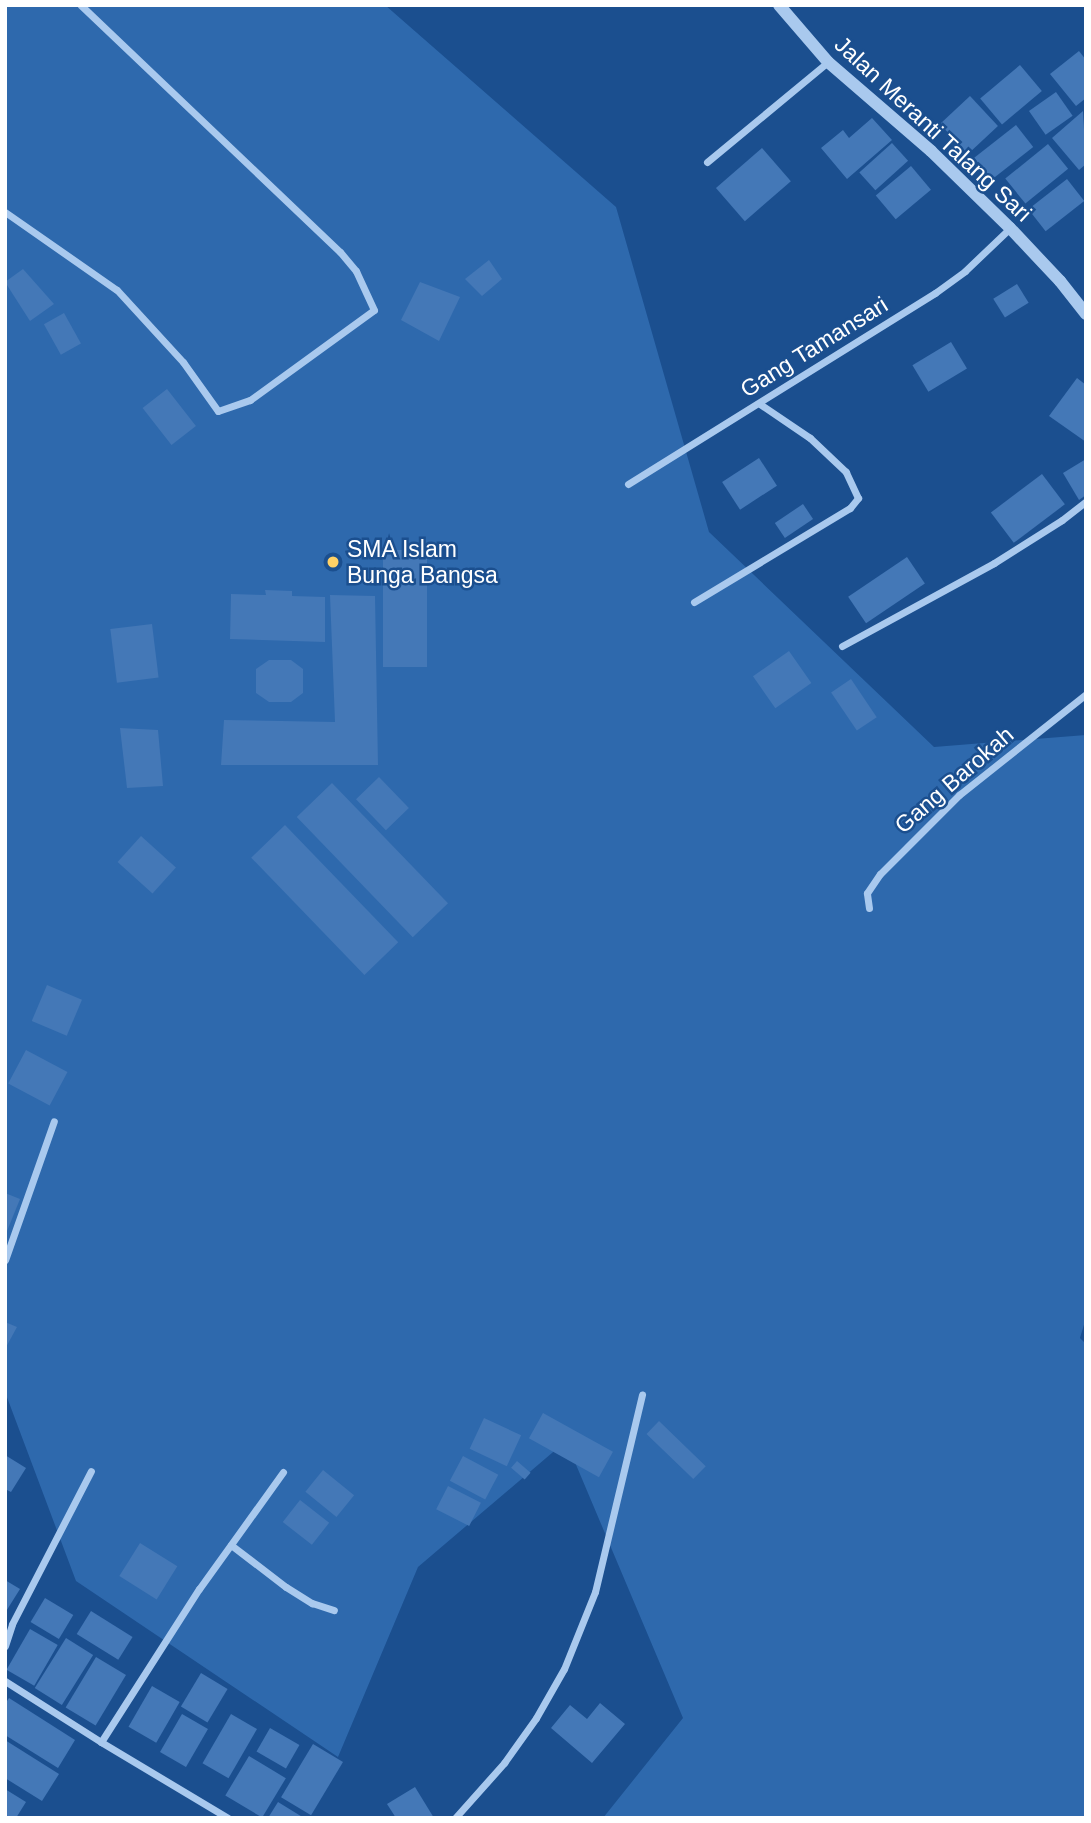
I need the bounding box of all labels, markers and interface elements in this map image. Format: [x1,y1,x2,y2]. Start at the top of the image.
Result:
street label: Jalan Meranti Talang Sari [829,30,1037,228]
street label: Gang Tamansari [735,291,893,403]
place label: SMA Islam Bunga Bangsa [347,535,498,589]
marker: SMA Islam Bunga Bangsa [325,554,341,570]
street label: Gang Barokah [889,721,1019,839]

